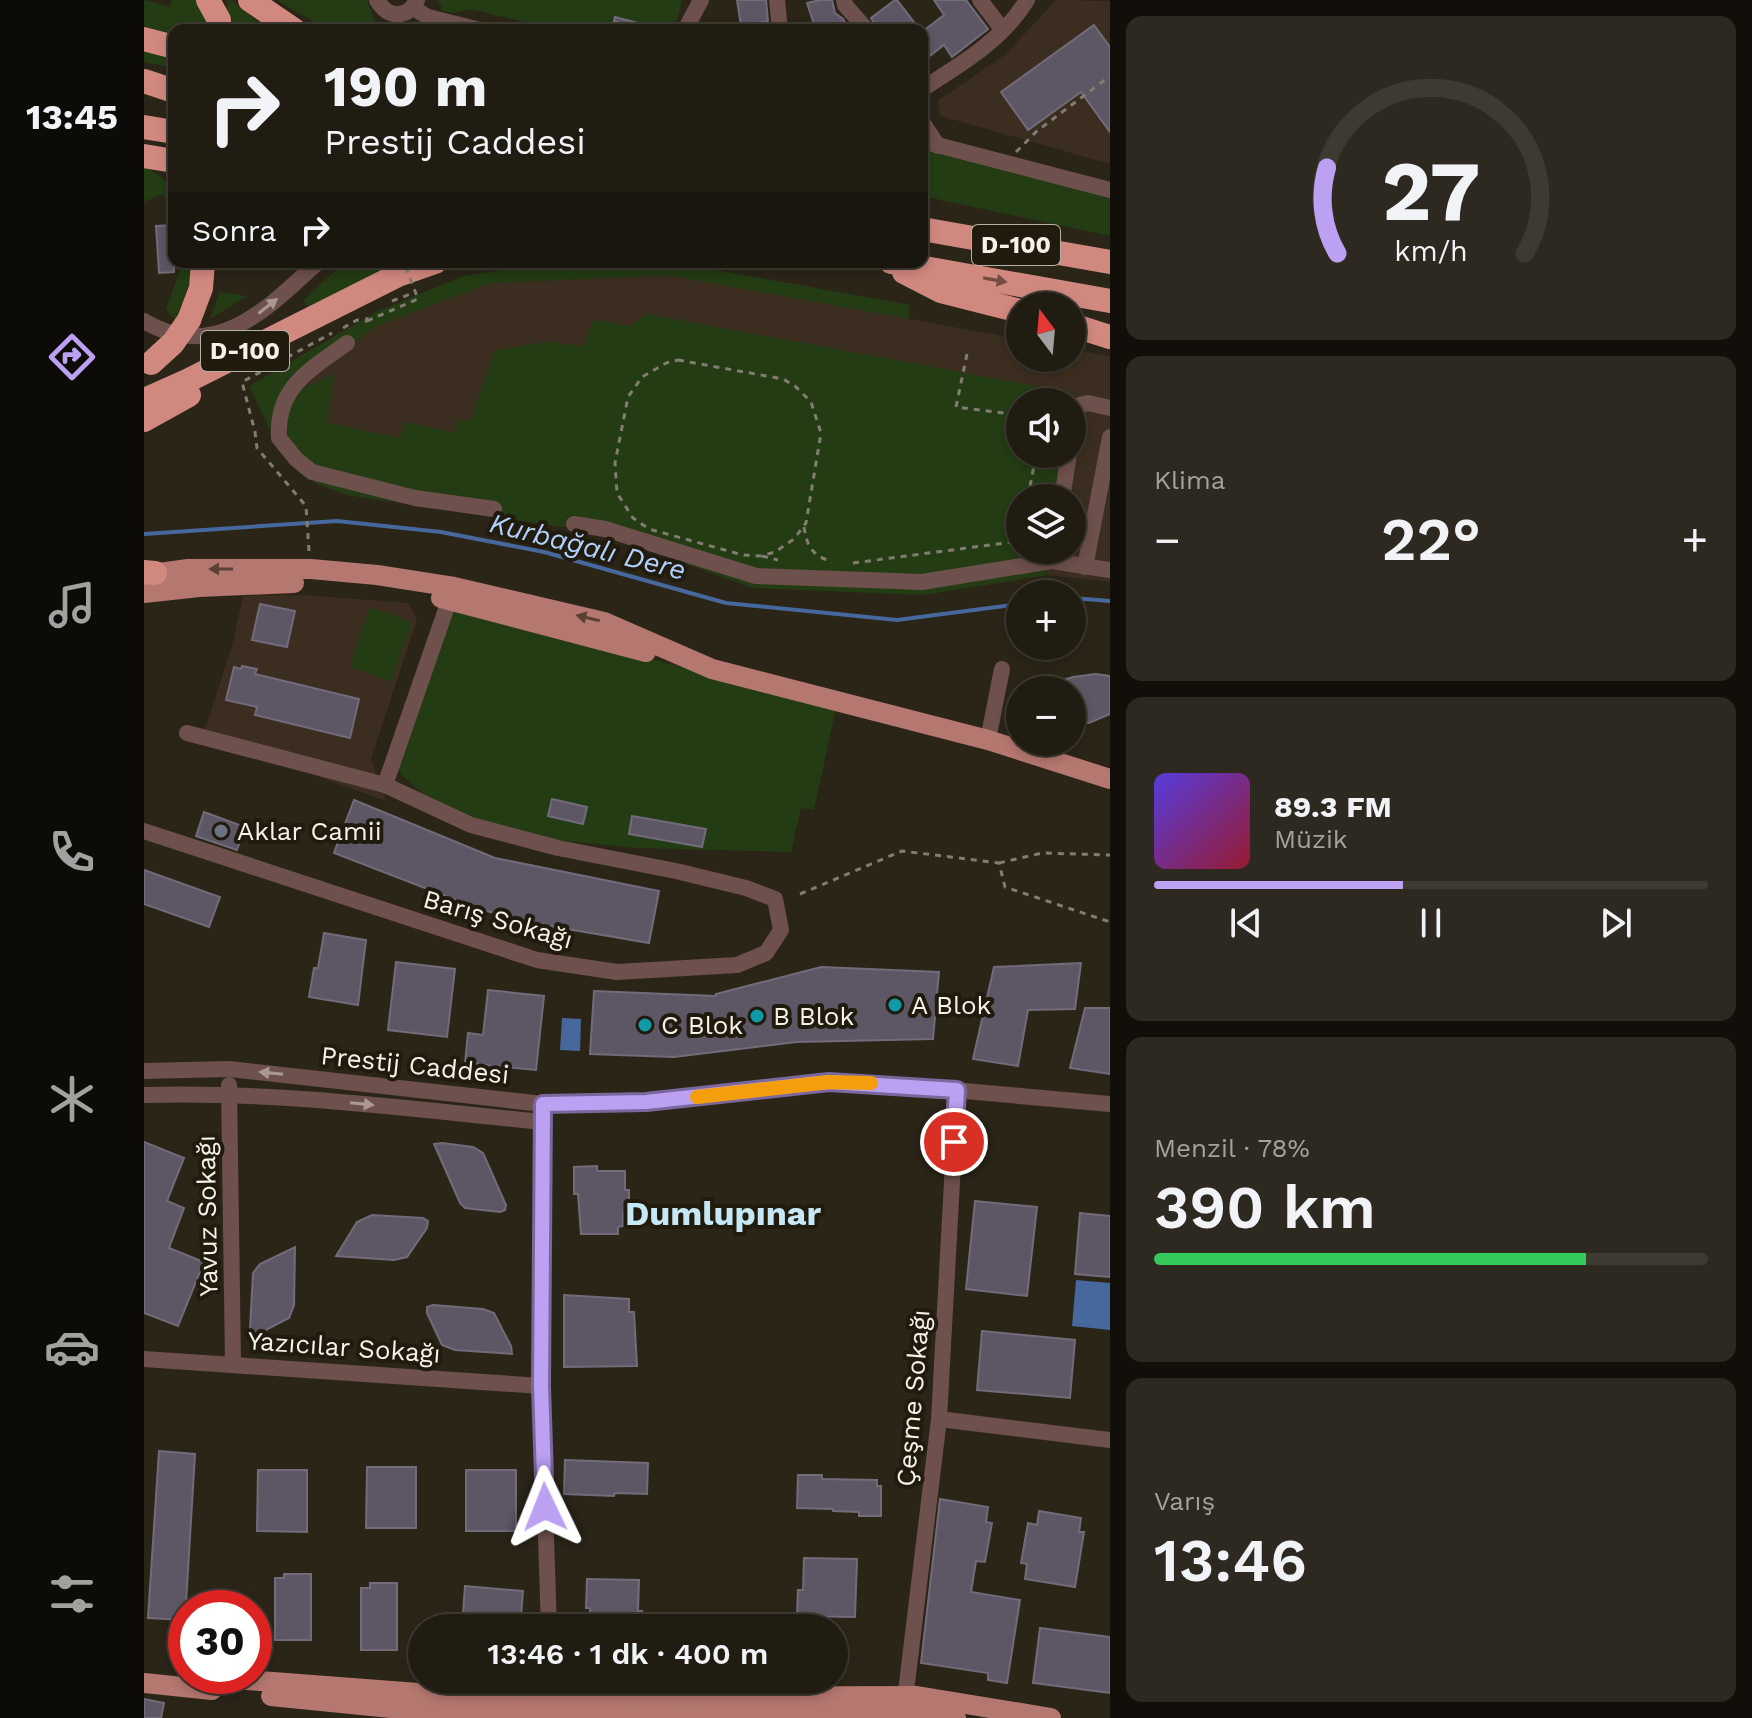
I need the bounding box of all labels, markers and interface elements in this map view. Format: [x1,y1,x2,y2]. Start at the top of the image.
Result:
text: 190 m [324,54,487,120]
icon: right [192,56,296,160]
text: 13:45 [26,96,118,138]
text: Prestij Caddesi [324,121,586,163]
text: 27 [1382,143,1480,240]
icon: right [293,208,337,252]
text: Sonra [192,213,277,248]
road number: D-100 [972,225,1060,265]
text: km/h [1394,234,1468,268]
one-way arrow [983,275,1008,287]
north arrow [1006,292,1086,372]
map controls [1006,292,1086,756]
one-way arrow [258,298,278,314]
icon: directions [44,329,100,385]
road number: D-100 [201,331,289,371]
button: sound [1006,388,1086,468]
text: Klima [1154,465,1225,495]
button: layers [1006,484,1086,564]
text: 22° [1381,504,1481,575]
water label: Kurbağalı Dere [486,506,689,587]
text: − [1154,514,1181,566]
text: + [1681,514,1708,566]
one-way arrow [208,562,233,575]
icon: music [44,577,100,633]
button: + [1006,580,1086,660]
one-way arrow [575,612,600,624]
button: − [1006,676,1086,756]
text: 89.3 FM [1274,789,1392,824]
place label: Aklar Camii [237,816,382,846]
marker: Aklar Camii [212,822,230,840]
icon: phone [44,824,100,880]
text: Müzik [1274,824,1348,854]
street label: Barış Sokağı [420,883,576,955]
icon: previous [1224,901,1268,945]
icon: pause [1409,901,1453,945]
icon: next [1594,901,1638,945]
place label: A Blok [911,990,992,1020]
marker: A Blok [886,996,904,1014]
place label: B Blok [773,1001,854,1031]
marker: B Blok [748,1007,766,1025]
place label: C Blok [661,1010,743,1040]
marker: C Blok [636,1016,654,1034]
street label: Prestij Caddesi [319,1040,511,1090]
one-way arrow [258,1067,283,1080]
icon: climate [44,1071,100,1127]
one-way arrow [349,1098,374,1111]
pin [920,1108,988,1176]
icon: arrive [932,1120,976,1164]
text: Menzil · 78% [1154,1133,1310,1163]
street label: Yavuz Sokağı [191,1135,223,1297]
text: 390 km [1154,1172,1376,1243]
district label: Dumlupınar [625,1193,821,1233]
street label: Çeşme Sokağı [890,1308,936,1488]
icon: car [44,1319,100,1375]
street label: Yazıcılar Sokağı [247,1325,441,1369]
position arrow [503,1465,587,1549]
text: Varış [1154,1486,1215,1516]
text: 13:46 [1154,1525,1307,1596]
icon: filters [44,1566,100,1622]
speed limit sign: 30 [168,1590,272,1694]
text: 13:46 · 1 dk · 400 m [488,1636,768,1671]

